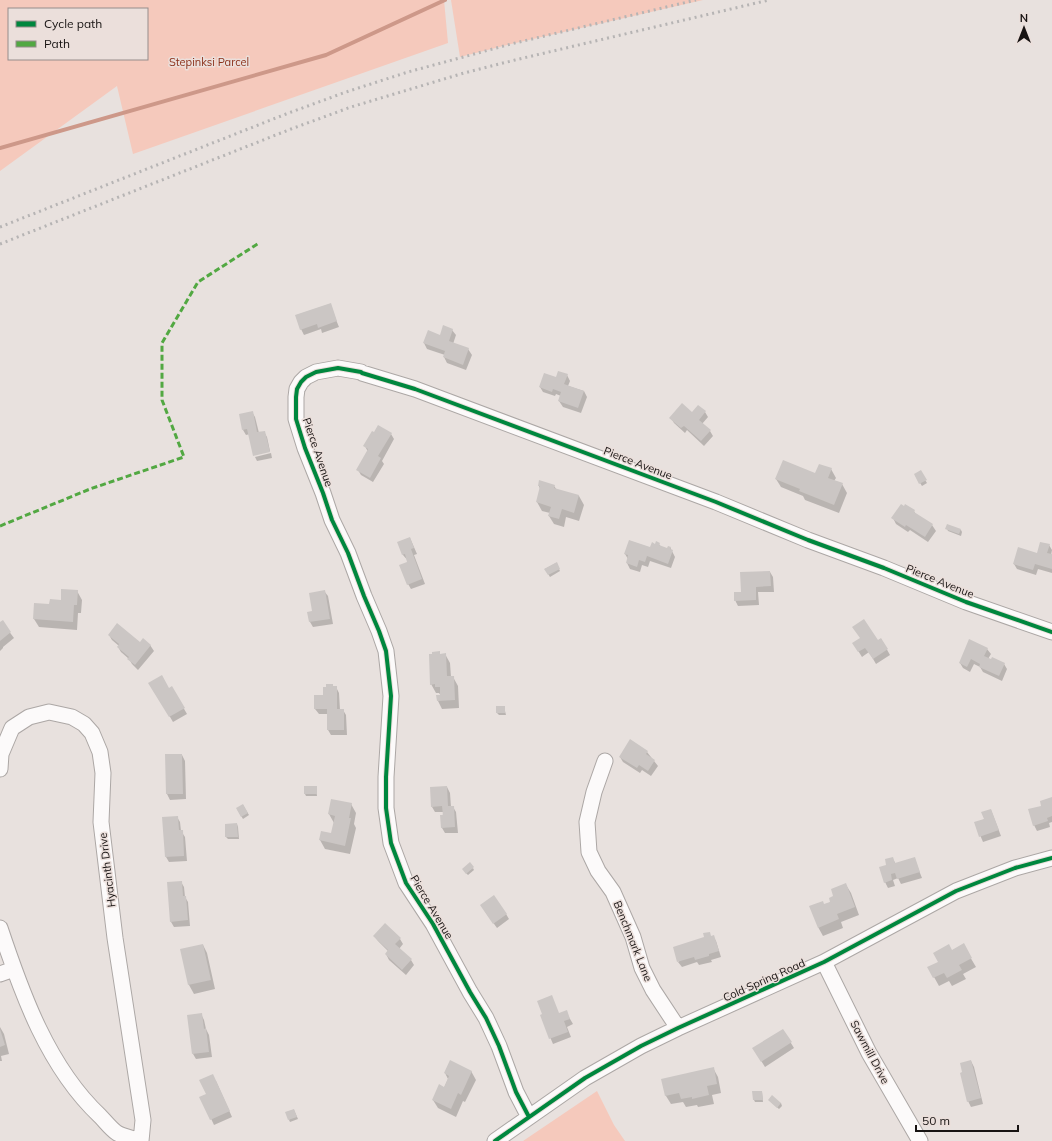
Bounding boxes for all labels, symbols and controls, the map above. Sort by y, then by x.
legend [8,8,148,60]
north arrow [1004,8,1044,48]
text: N [1020,11,1028,25]
text: Cycle path [44,16,102,31]
text: Path [44,36,70,51]
park label: Stepinksi Parcel [169,55,249,69]
street label: Pierce Avenue [300,416,336,488]
street label: Pierce Avenue [602,444,674,482]
street label: Pierce Avenue [904,561,976,601]
street label: Hyacinth Drive [95,832,119,908]
street label: Pierce Avenue [407,872,457,942]
street label: Benchmark Lane [610,899,656,983]
street label: Cold Spring Road [721,956,807,1004]
street label: Sawmill Drive [847,1018,893,1086]
scale bar [916,1107,1018,1133]
text: 50 m [922,1113,950,1128]

